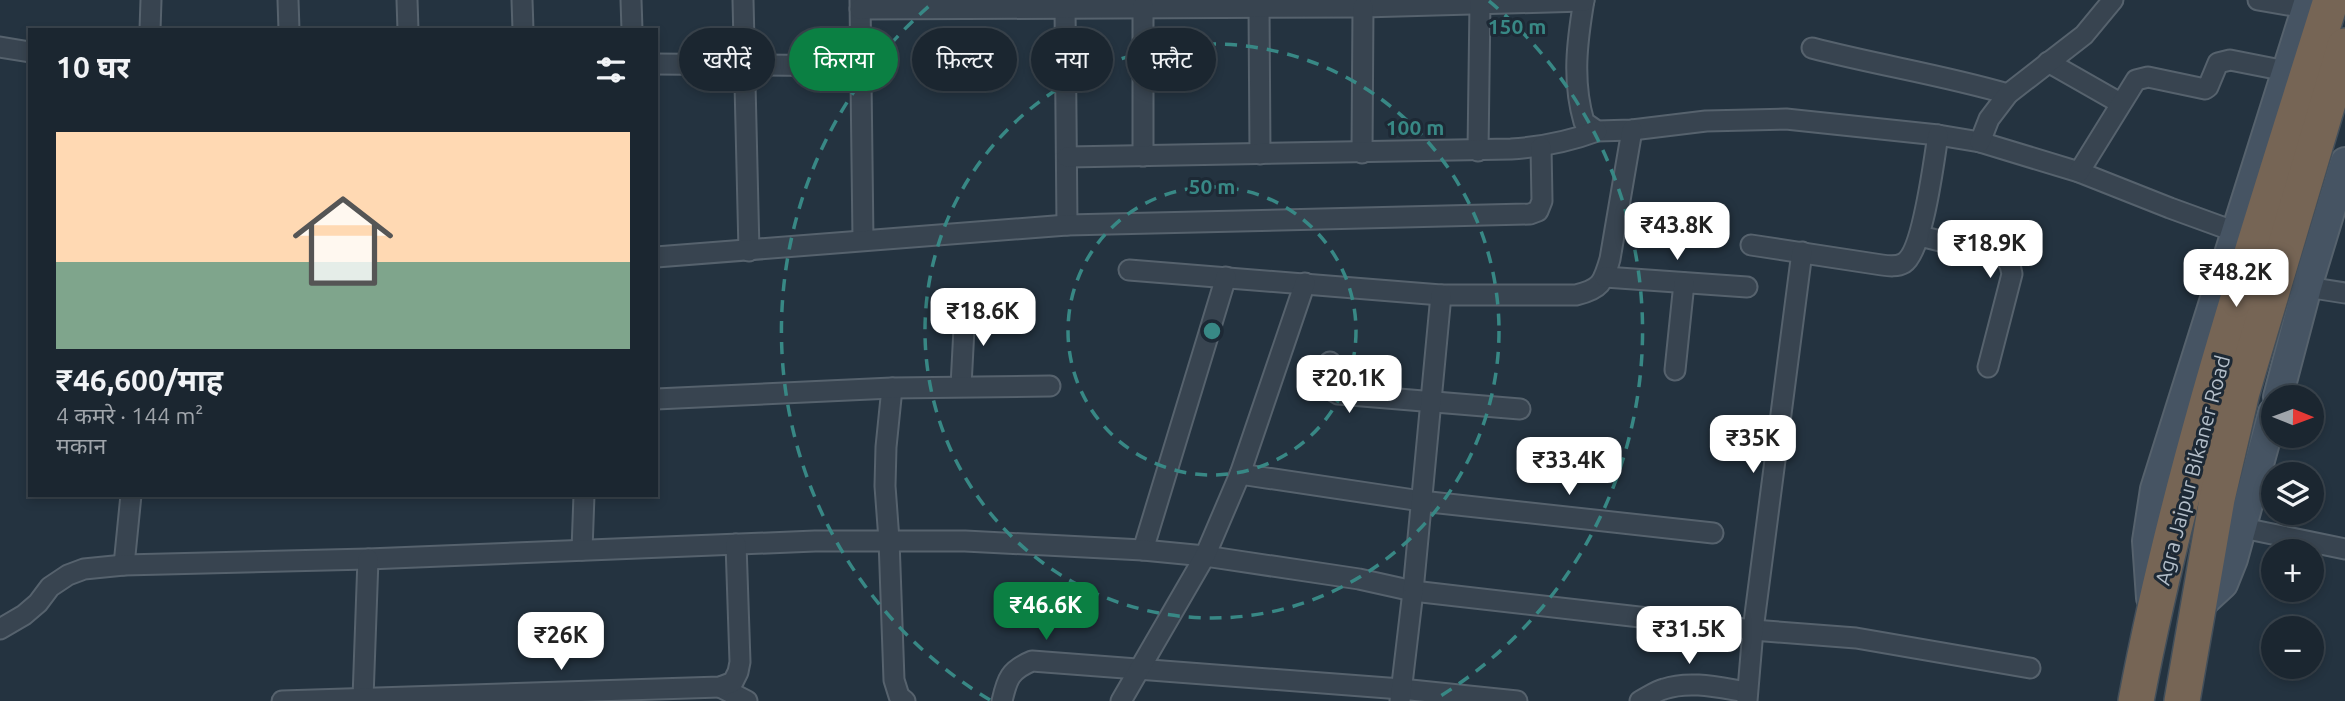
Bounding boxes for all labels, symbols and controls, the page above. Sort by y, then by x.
text: 150 m [1488,14,1546,38]
chip: खरीदें [679,28,775,91]
chip: किराया [789,28,898,91]
chip: फ़िल्टर [912,28,1017,91]
chip: नया [1031,28,1113,91]
chip: फ़्लैट [1127,28,1216,91]
text: 10 घर [56,50,130,84]
icon: filters [592,51,630,89]
text: 100 m [1386,115,1444,139]
text: 50 m [1189,174,1235,198]
icon: home [280,178,406,304]
pin: ₹43.8K [1620,202,1734,262]
text: ₹43.8K [1641,212,1713,237]
pin: ₹18.9K [1933,220,2047,280]
text: ₹18.9K [1954,230,2026,255]
pin: ₹48.2K [2179,250,2293,309]
text: ₹48.2K [2200,259,2272,284]
pin: ₹18.6K [926,288,1040,348]
text: ₹18.6K [947,298,1019,323]
centre of rings [1200,319,1224,343]
street label: Agra Jaipur Bikaner Road [2150,352,2234,588]
pin: ₹20.1K [1292,356,1406,415]
text: ₹46,600/माह [56,363,223,397]
text: ₹20.1K [1313,365,1385,390]
north arrow [2261,385,2324,448]
map controls [2261,385,2324,679]
text: 4 कमरे · 144 m² [56,403,204,428]
pin: ₹35K [1712,416,1794,475]
text: ₹35K [1726,425,1780,450]
text: मकान [56,433,106,458]
pin: ₹33.4K [1512,438,1626,497]
text: ₹33.4K [1533,447,1605,472]
button: layers [2261,462,2324,525]
button: + [2261,539,2324,602]
pin: ₹46.6K [989,582,1103,642]
text: ₹46.6K [1010,592,1082,617]
pin: ₹31.5K [1632,606,1746,666]
pin: ₹26K [520,612,602,672]
text: ₹31.5K [1653,616,1725,641]
button: − [2261,616,2324,679]
text: ₹26K [534,622,588,647]

